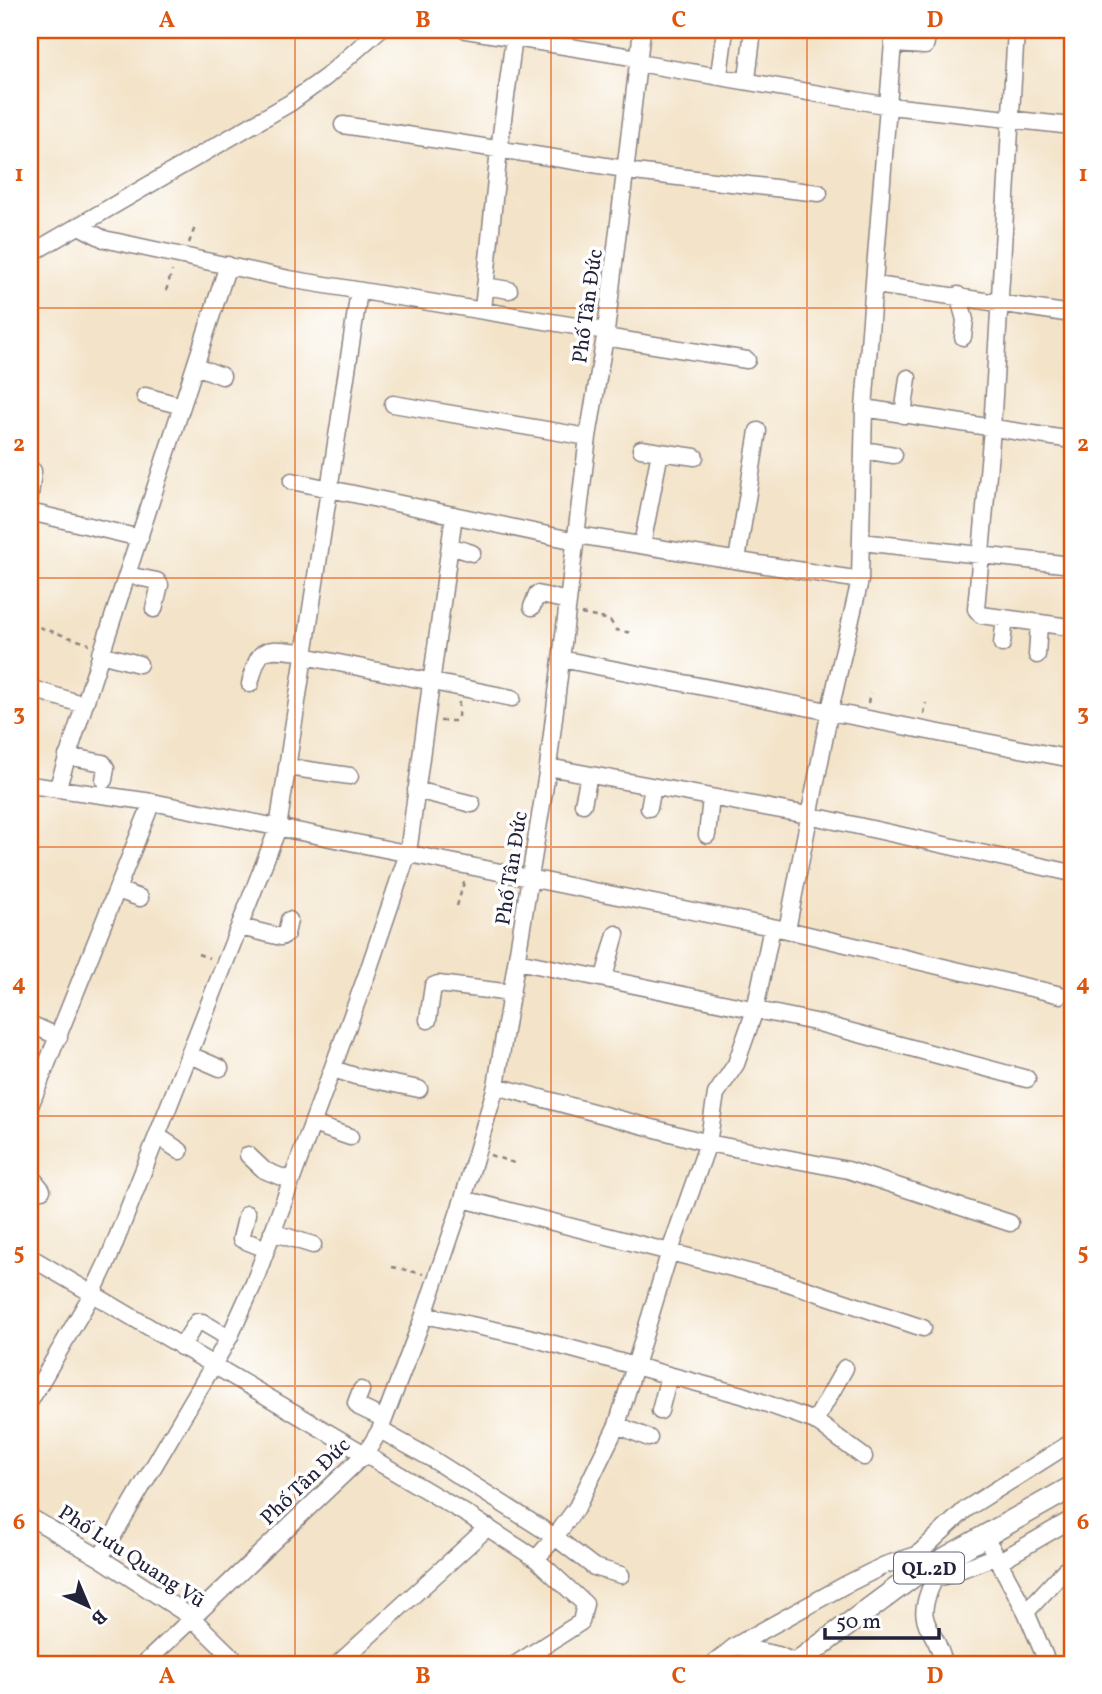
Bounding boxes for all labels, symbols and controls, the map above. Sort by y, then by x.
text: A [159,5,175,37]
text: B [415,5,431,37]
text: C [672,5,686,37]
text: D [927,5,944,37]
text: 1 [14,159,24,191]
text: 1 [1078,159,1088,191]
street label: Phố Tân Đức [566,247,611,365]
text: 2 [13,429,25,461]
text: 2 [1077,429,1089,461]
text: 3 [13,698,25,730]
text: 3 [1077,698,1089,730]
street label: Phố Tân Đức [489,809,536,927]
text: 4 [12,968,26,1000]
text: 4 [1076,968,1090,1000]
text: 5 [13,1237,25,1269]
text: 5 [1077,1237,1089,1269]
street label: Phố Tân Đức [255,1432,358,1533]
street label: Phố Lưu Quang Vũ [52,1499,210,1616]
text: 6 [13,1507,25,1539]
text: 6 [1077,1507,1089,1539]
road number: QL.2D [894,1552,964,1584]
north arrow [52,1572,122,1642]
scale bar [825,1596,939,1640]
text: B [85,1603,112,1631]
text: 50 m [836,1608,881,1637]
text: A [159,1661,175,1693]
text: B [415,1661,431,1693]
text: C [672,1661,686,1693]
text: D [927,1661,944,1693]

